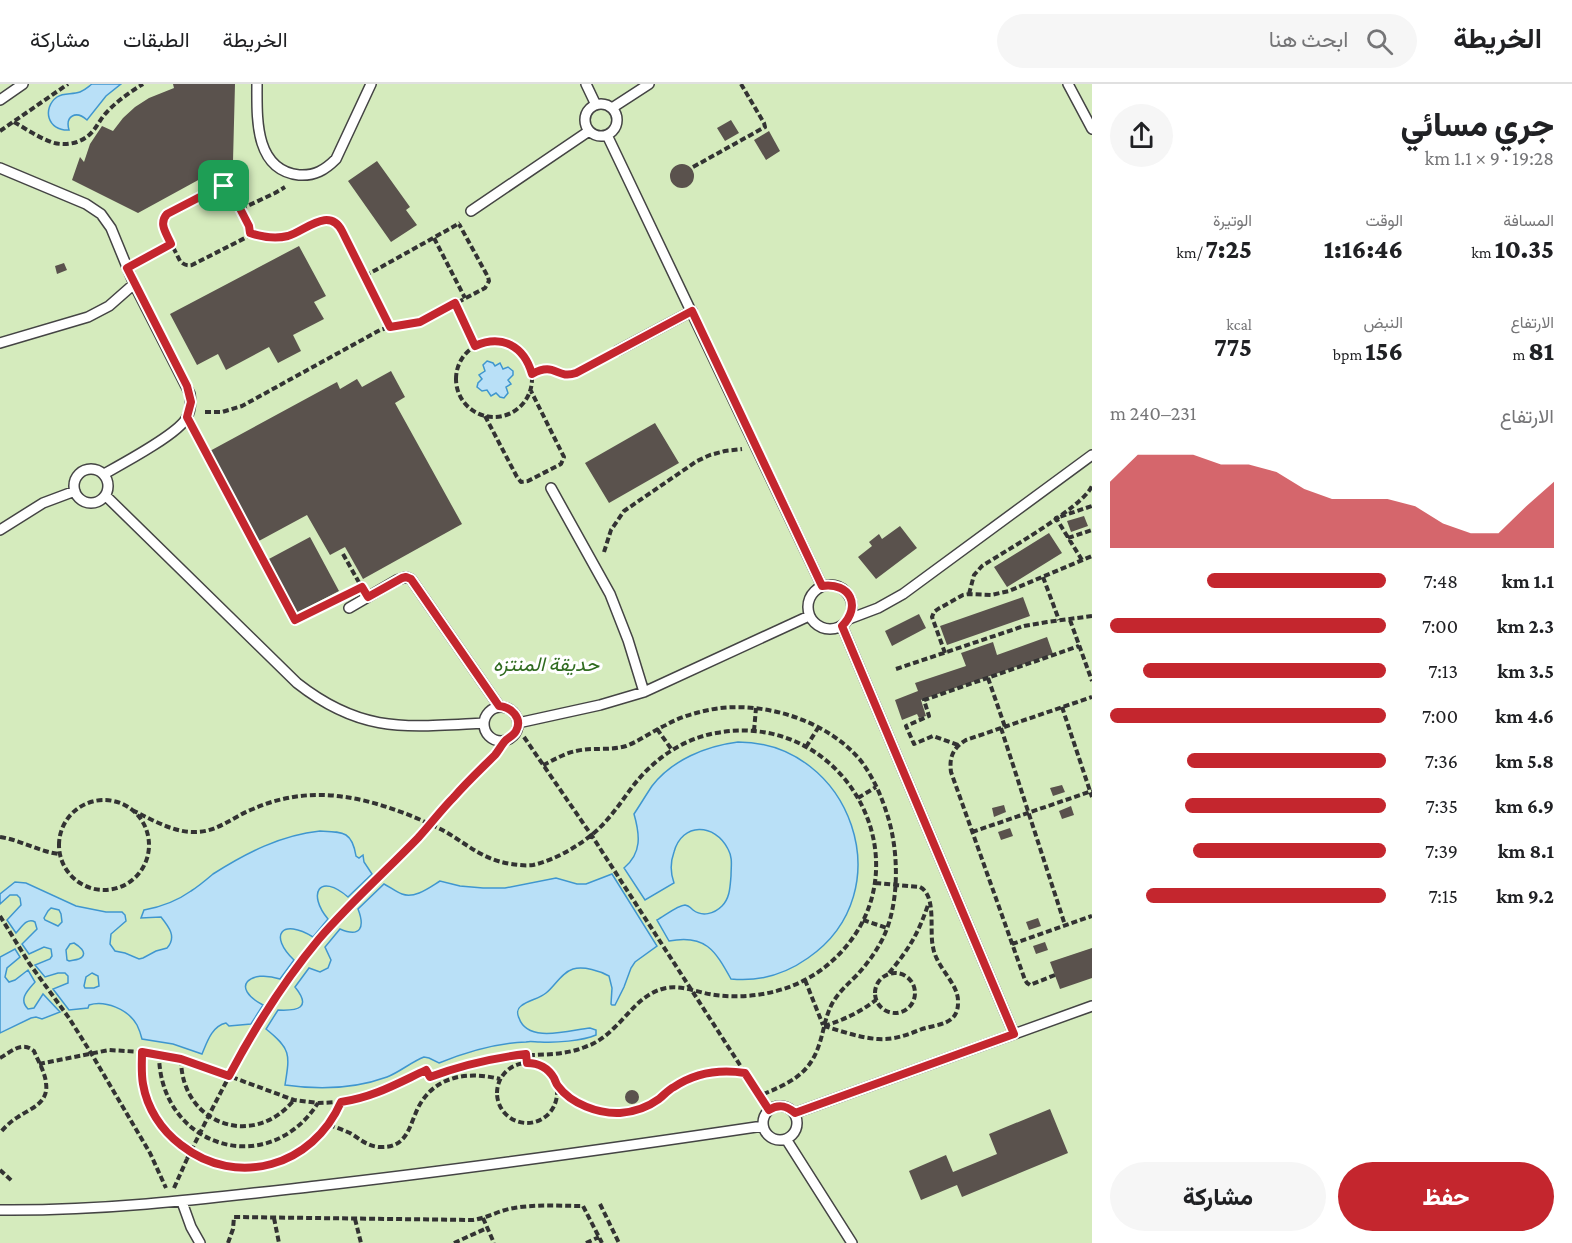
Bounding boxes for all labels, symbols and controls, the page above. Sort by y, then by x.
search box [997,14,1417,68]
text: الخريطة [1453,23,1542,54]
icon: search [1363,25,1396,58]
text: ابحث هنا [1269,27,1348,52]
text: مشاركة [30,28,90,52]
text: الطبقات [123,28,190,52]
text: الخريطة [223,28,288,52]
button: share [1110,104,1173,167]
text: جري مسائي [1401,106,1554,143]
text: 19:28 · 9 × 1.1 km [1425,147,1554,169]
pin [198,160,249,211]
icon: arrive [207,169,240,202]
text: الوتيرة [1213,212,1252,229]
text: الوقت [1365,212,1403,229]
text: المسافة [1503,212,1554,229]
text: 7:25 [1205,235,1252,264]
text: 1:16:46 [1324,235,1403,264]
text: 10.35 [1495,235,1554,264]
text: /km [1176,244,1205,261]
text: km [1471,244,1495,261]
text: النبض [1363,314,1403,331]
text: الارتفاع [1511,314,1554,331]
text: kcal [1226,316,1252,333]
text: 775 [1214,333,1252,362]
text: 156 [1365,337,1403,366]
text: 81 [1528,337,1554,366]
text: bpm [1333,346,1365,363]
text: m [1512,346,1528,363]
text: 231–240 m [1110,402,1196,424]
text: الارتفاع [1500,405,1554,427]
text: 7:48 [1424,570,1458,592]
text: 1.1 km [1502,570,1554,592]
text: 7:00 [1422,615,1458,637]
text: 2.3 km [1497,615,1554,637]
park label: حديقة المنتزه [493,653,600,677]
text: 7:13 [1428,660,1458,682]
text: 3.5 km [1497,660,1554,682]
text: 7:00 [1422,705,1458,727]
text: 4.6 km [1495,705,1554,727]
text: 7:36 [1425,750,1458,772]
text: 5.8 km [1495,750,1554,772]
text: 7:35 [1426,795,1458,817]
text: 6.9 km [1495,795,1554,817]
text: 7:39 [1425,840,1458,862]
text: 8.1 km [1498,840,1554,862]
text: 7:15 [1428,885,1458,907]
text: 9.2 km [1496,885,1554,907]
button: مشاركة [1110,1162,1326,1231]
button: حفظ [1338,1162,1554,1231]

